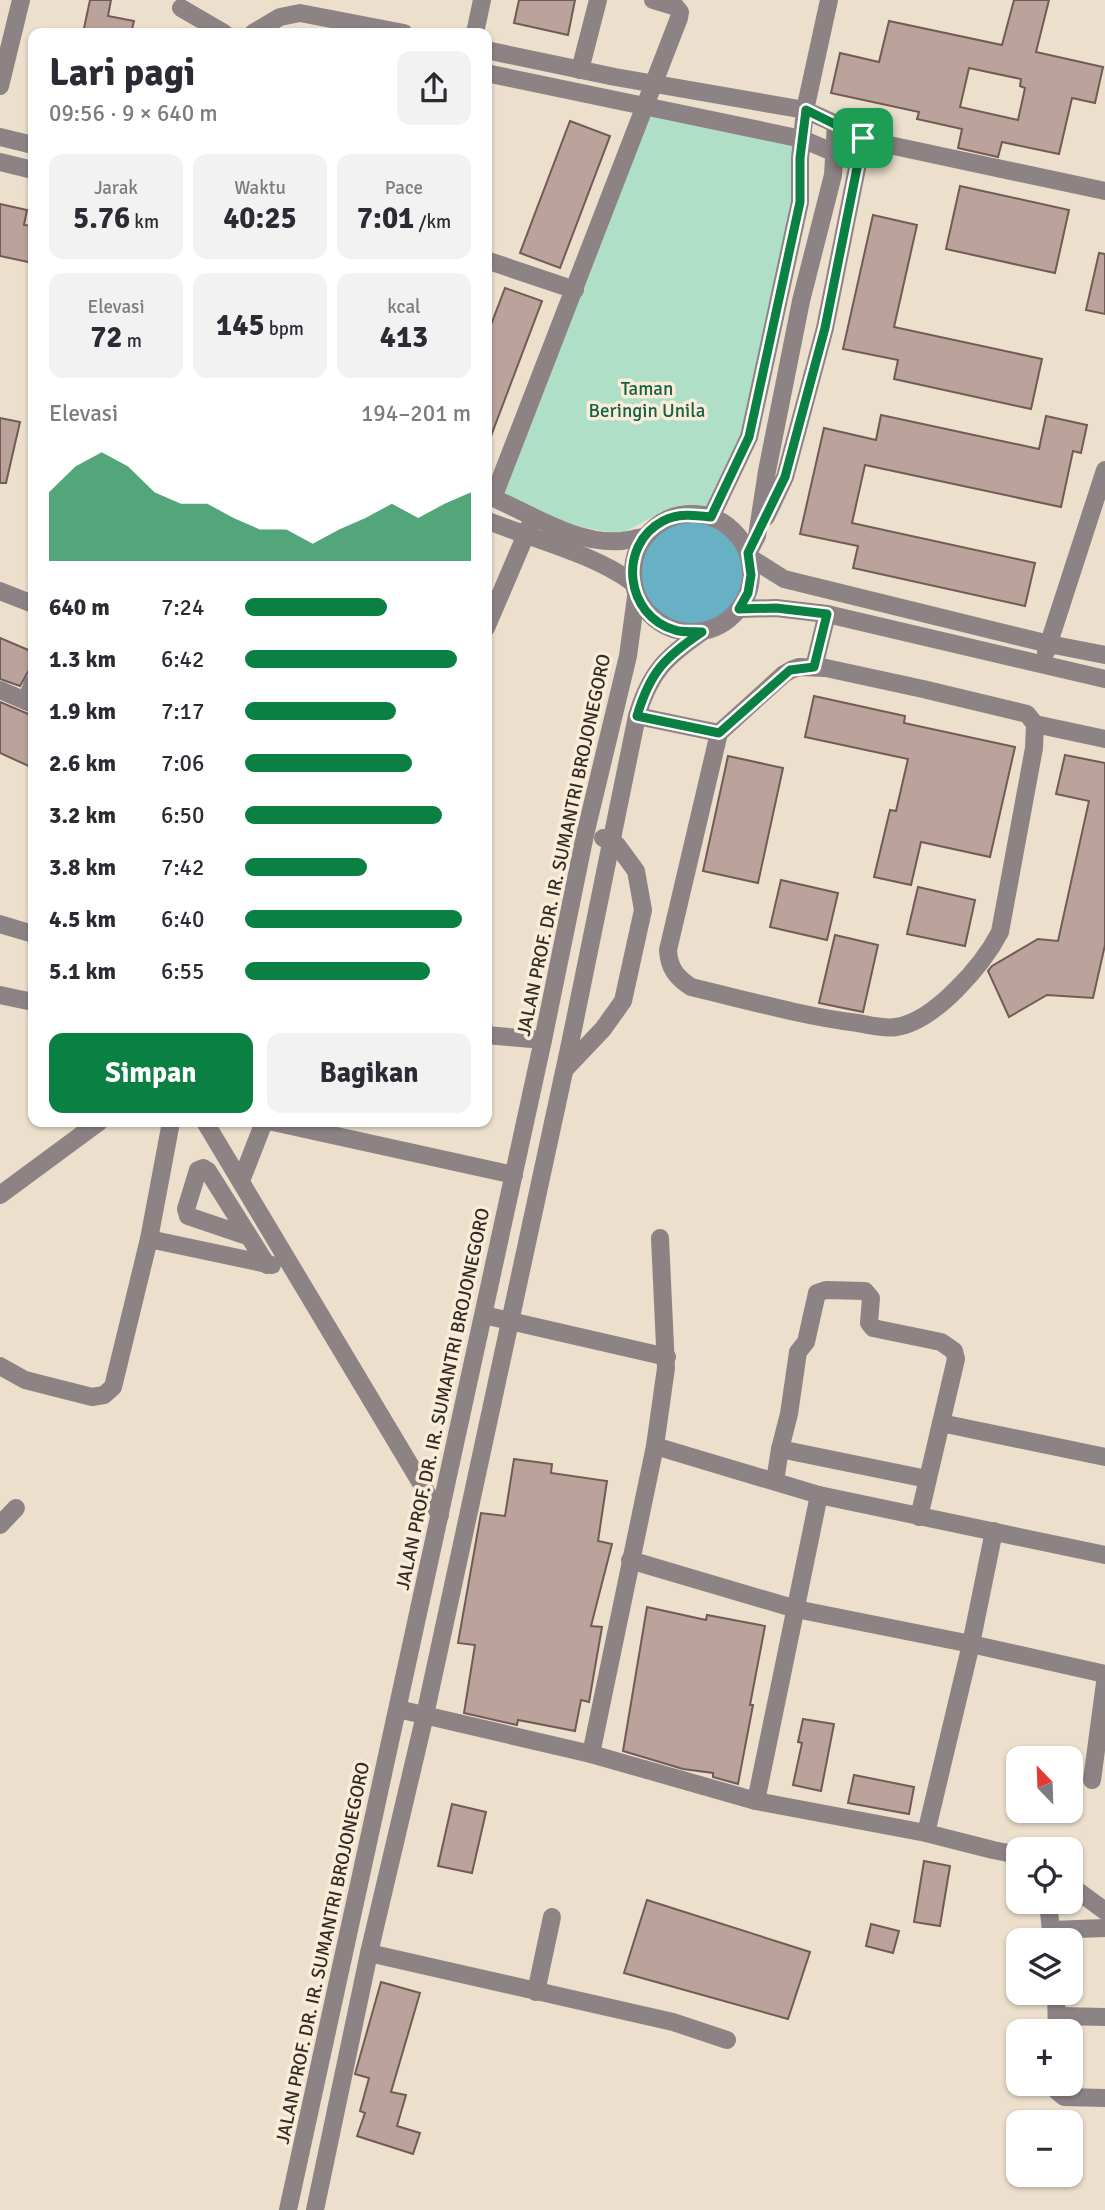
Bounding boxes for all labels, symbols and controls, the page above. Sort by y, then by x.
text: Lari pagi [49,49,195,96]
button: share [397,51,471,125]
text: 09:56 · 9 × 640 m [49,99,218,128]
pin [833,108,893,168]
icon: arrive [844,119,882,157]
text: Jarak [94,176,138,200]
text: Waktu [234,176,286,200]
text: Pace [385,176,423,200]
text: 5.76 [73,200,130,237]
text: 40:25 [223,200,297,237]
text: 7:01 [357,200,414,237]
text: km [130,210,159,234]
text: /km [414,210,451,234]
text: Elevasi [87,295,145,319]
text: kcal [387,295,421,319]
text: 145 [216,307,265,344]
text: bpm [265,317,304,341]
text: 72 [90,319,123,356]
text: 413 [380,319,428,356]
text: m [123,329,142,353]
park label: Taman Beringin Unila [589,377,705,423]
text: Elevasi [49,399,118,428]
text: 194–201 m [361,399,471,428]
text: 640 m [49,593,110,622]
text: 7:24 [161,593,204,622]
text: 1.3 km [49,645,116,674]
text: 6:42 [161,645,204,674]
street label: JALAN PROF. DR. IR. SUMANTRI BROJONEGORO [512,652,616,1038]
text: 1.9 km [49,697,116,726]
text: 7:17 [161,697,204,726]
text: 2.6 km [49,749,116,778]
text: 7:06 [161,749,204,778]
text: 3.2 km [49,801,116,830]
text: 6:50 [161,801,204,830]
text: 3.8 km [49,853,116,882]
text: 7:42 [161,853,204,882]
text: 4.5 km [49,905,116,934]
text: 6:40 [161,905,204,934]
text: 5.1 km [49,957,116,986]
text: 6:55 [161,957,204,986]
button: Simpan [49,1033,253,1113]
button: Bagikan [267,1033,471,1113]
street label: JALAN PROF. DR. IR. SUMANTRI BROJONEGORO [391,1206,495,1592]
north arrow [1006,1746,1083,1824]
map controls [1006,1746,1083,2187]
street label: JALAN PROF. DR. IR. SUMANTRI BROJONEGORO [271,1760,375,2146]
button: locate [1006,1837,1083,1914]
button: layers [1006,1928,1083,2005]
button: + [1006,2019,1083,2096]
button: − [1006,2110,1083,2187]

